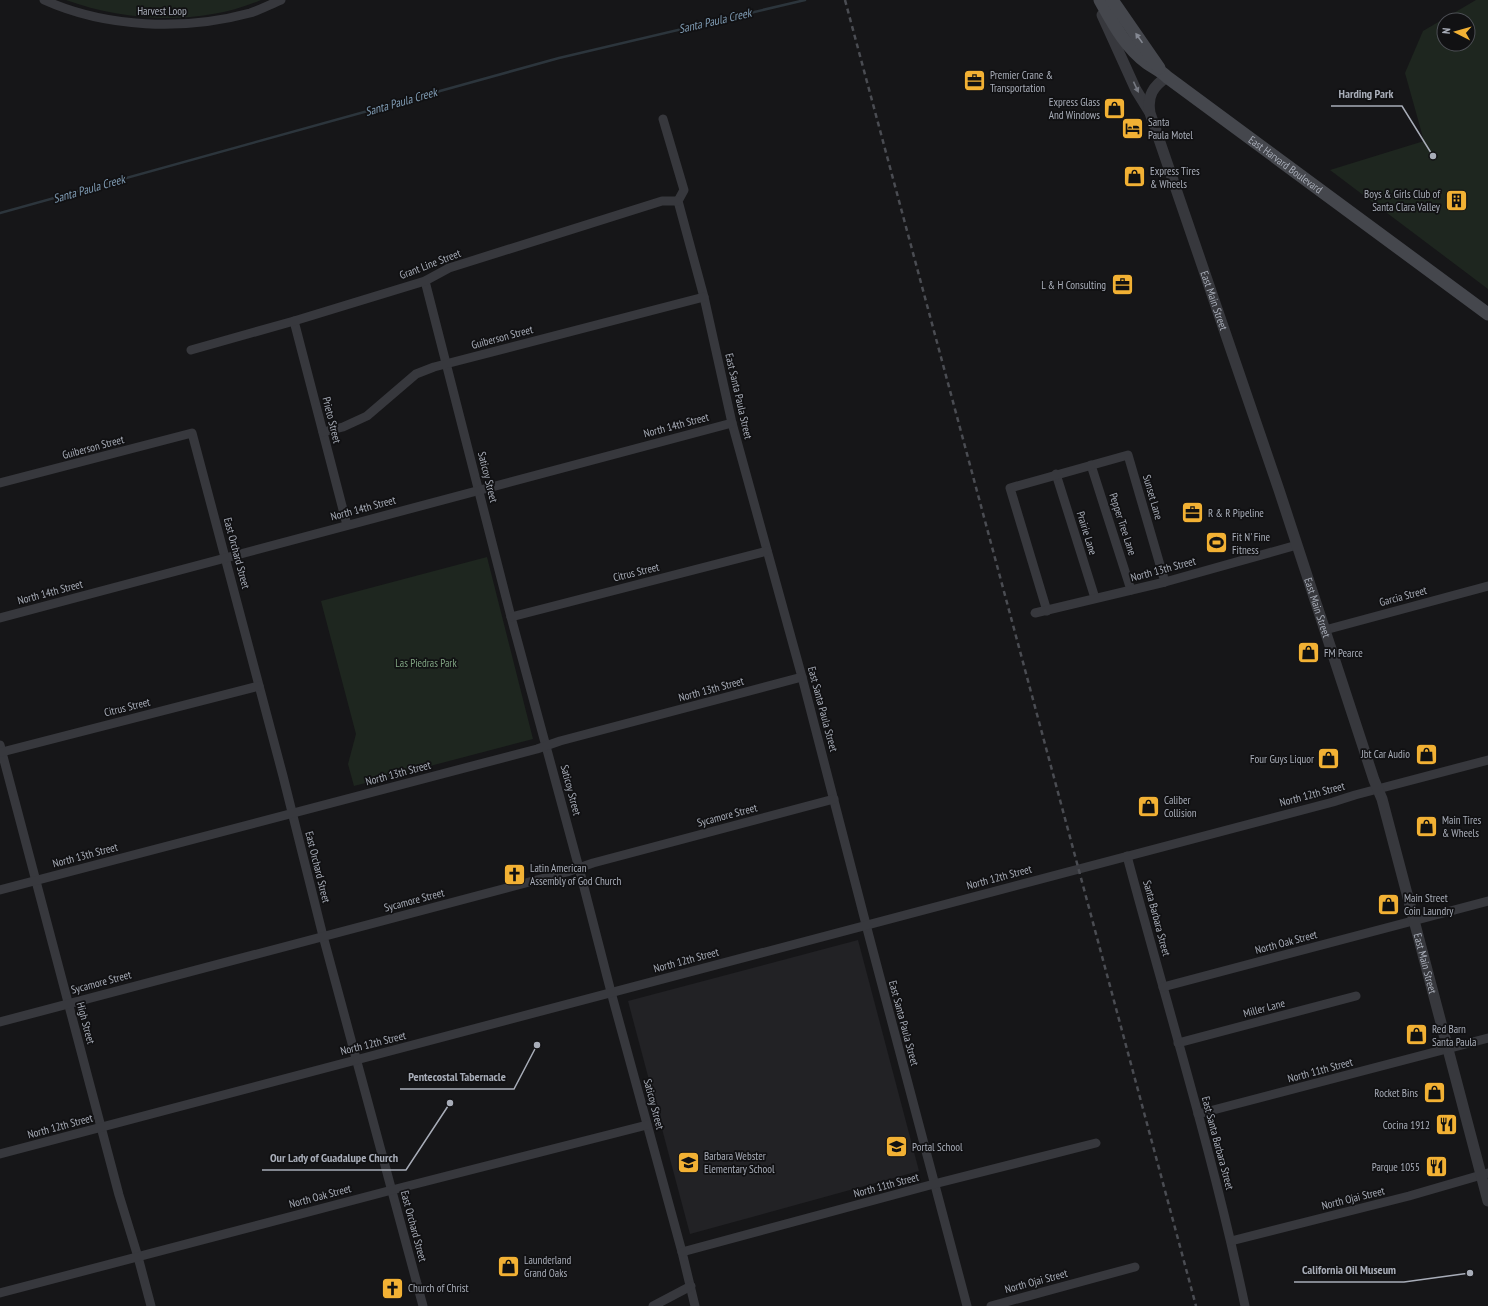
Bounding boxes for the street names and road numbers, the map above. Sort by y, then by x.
street label: Harvest Loop [137,4,187,18]
street label: East Harvard Boulevard [1246,133,1325,197]
street label: Grant Line Street [397,246,463,282]
street label: East Main Street [1197,269,1231,332]
street label: Guiberson Street [470,322,534,352]
street label: East Santa Paula Street [722,352,756,440]
street label: Prieto Street [319,395,345,445]
street label: North 14th Street [642,410,710,440]
street label: Guiberson Street [61,432,125,462]
street label: Saticoy Street [475,450,501,504]
street label: Sunset Lane [1140,473,1166,522]
street label: Pepper Tree Lane [1106,491,1140,557]
street label: North 14th Street [329,493,397,523]
street label: Prairie Lane [1074,509,1100,557]
street label: East Orchard Street [221,516,253,590]
street label: North 13th Street [1129,554,1197,584]
street label: Citrus Street [611,560,661,584]
street label: East Main Street [1301,576,1334,639]
street label: North 14th Street [16,577,84,607]
street label: Garcia Street [1378,583,1428,609]
street label: East Santa Paula Street [805,665,841,753]
street label: North 13th Street [677,674,745,704]
street label: Citrus Street [102,695,152,719]
street label: North 13th Street [364,758,432,788]
street label: Saticoy Street [558,763,584,817]
street label: North 12th Street [1278,779,1346,809]
street label: Sycamore Street [695,800,759,830]
street label: East Orchard Street [302,830,334,904]
street label: North 13th Street [51,840,119,870]
street label: North 12th Street [965,862,1033,892]
street label: Santa Barbara Street [1140,879,1174,957]
street label: Sycamore Street [382,885,446,915]
street label: North Oak Street [1253,927,1319,957]
street label: East Main Street [1411,932,1440,995]
street label: North 12th Street [652,945,720,975]
street label: Sycamore Street [69,967,133,997]
street label: East Santa Paula Street [886,979,922,1067]
street label: Miller Lane [1242,996,1287,1020]
street label: High Street [74,1000,98,1046]
street label: North 12th Street [339,1028,407,1058]
street label: North 11th Street [1286,1055,1354,1085]
street label: Saticoy Street [641,1077,667,1131]
street label: East Santa Barbara Street [1199,1095,1237,1191]
street label: North 12th Street [26,1111,94,1141]
street label: North 11th Street [852,1170,920,1200]
street label: North Oak Street [287,1181,353,1211]
street label: North Ojai Street [1320,1183,1386,1213]
street label: East Orchard Street [398,1189,430,1263]
street label: North Ojai Street [1003,1266,1069,1296]

